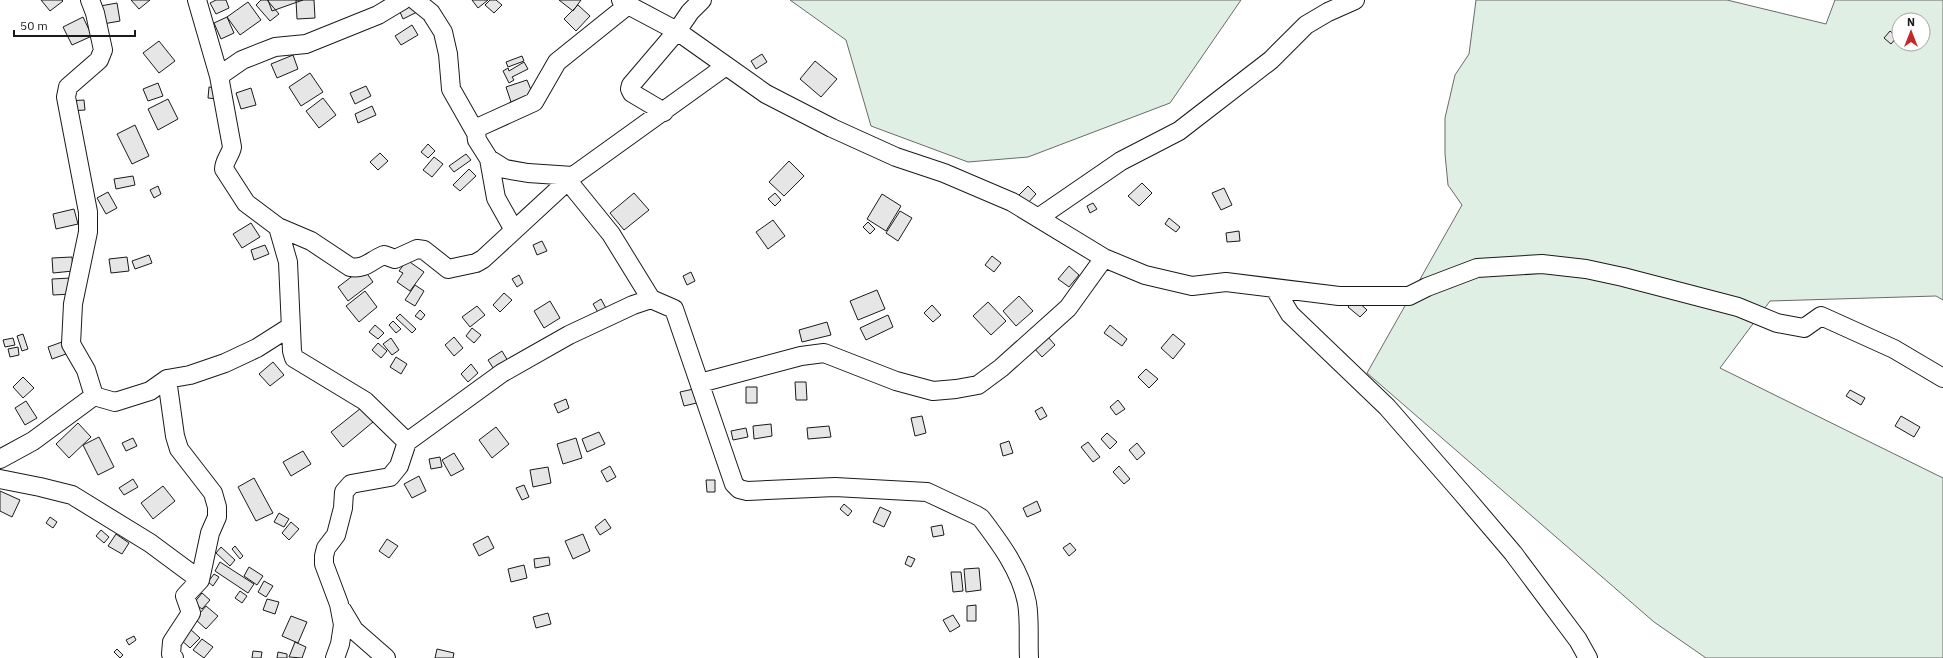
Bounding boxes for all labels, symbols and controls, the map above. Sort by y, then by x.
scale bar [14,12,135,38]
north arrow [1891,12,1931,52]
text: N [1907,15,1915,29]
text: 50 m [20,18,48,33]

